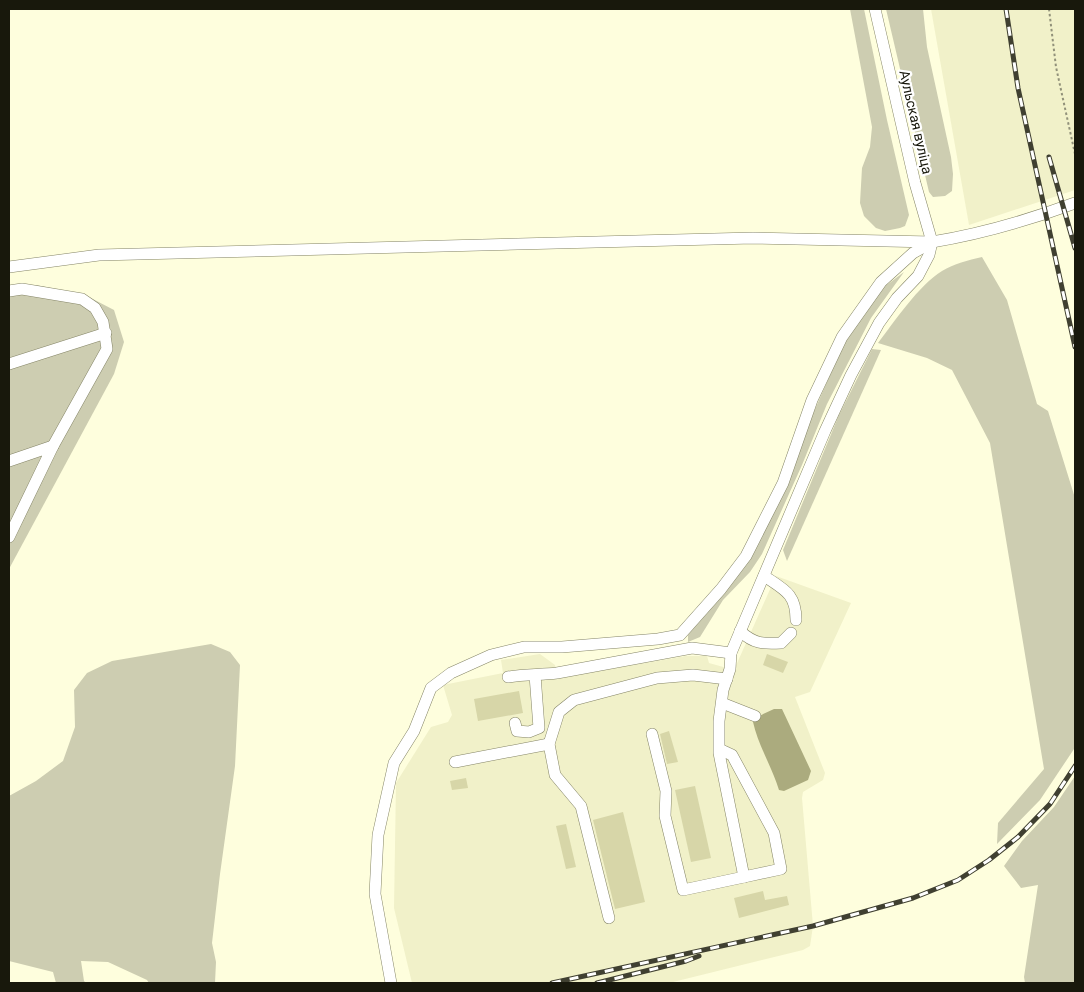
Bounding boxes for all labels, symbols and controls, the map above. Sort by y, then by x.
street label: Аульская вуліца [896,68,936,176]

